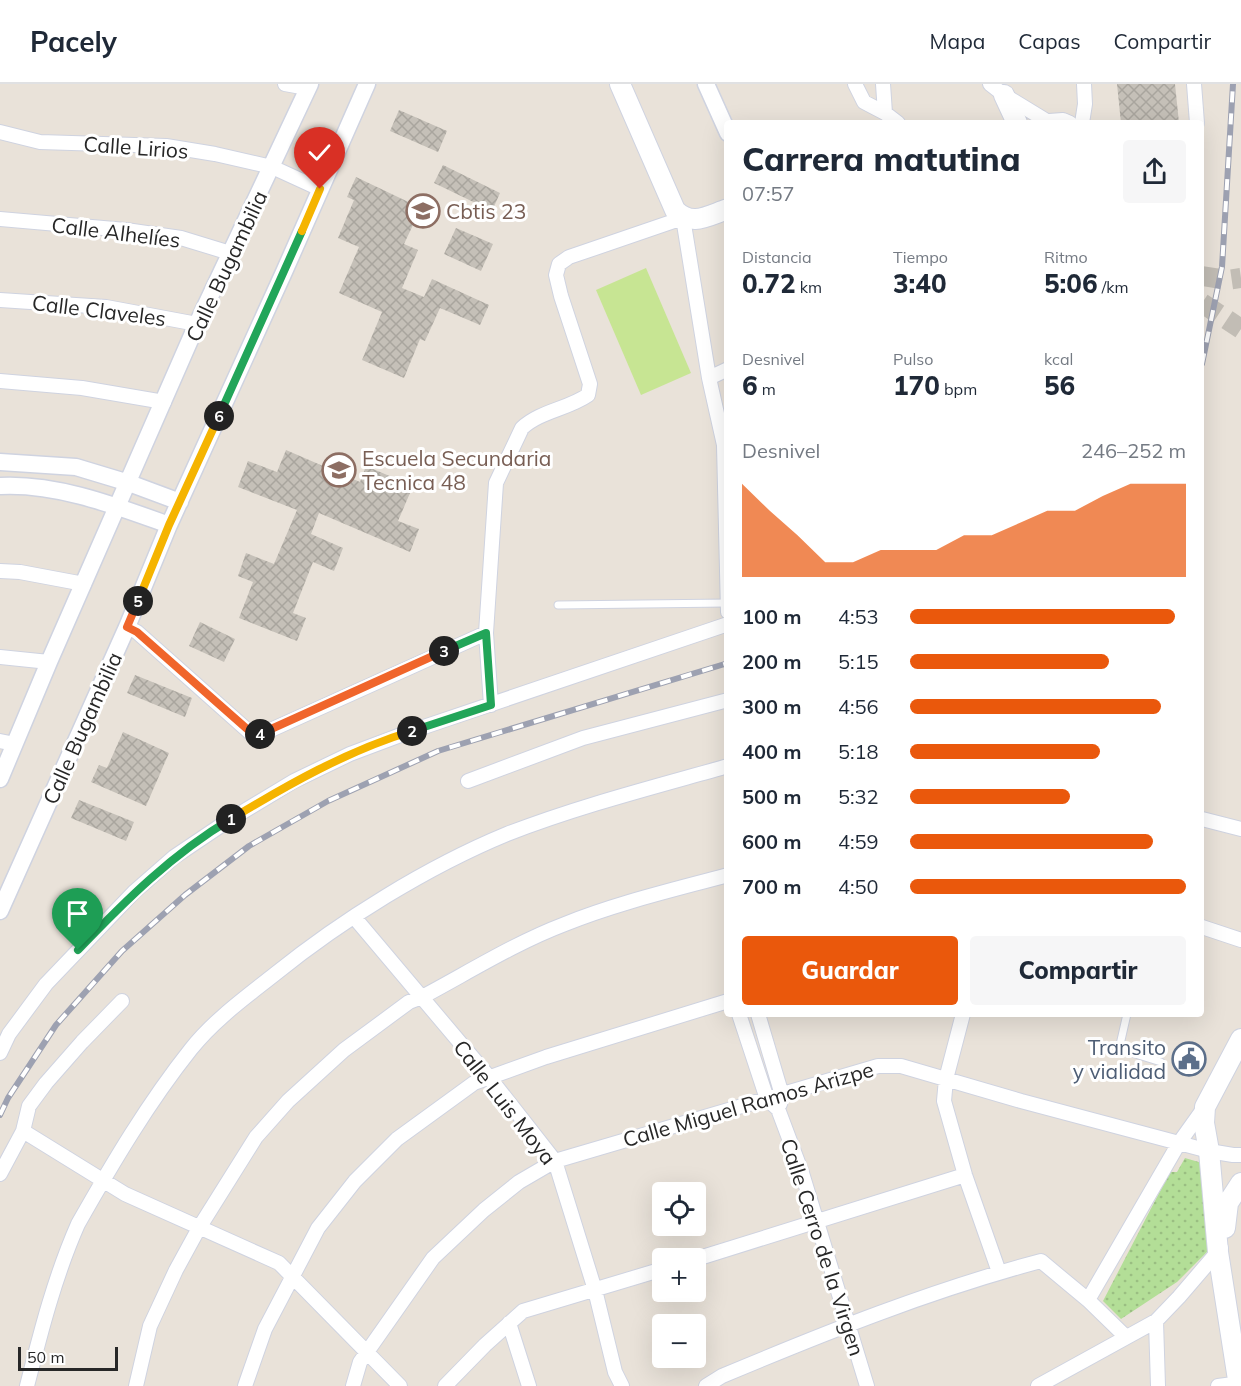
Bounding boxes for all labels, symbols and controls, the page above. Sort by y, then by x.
text: Pacely [30,24,117,59]
text: Mapa [930,28,985,54]
text: Capas [1018,28,1081,54]
text: Compartir [1114,28,1211,54]
pin [294,127,345,189]
street label: Calle Lirios [83,130,189,164]
icon: check [303,136,336,169]
text: Carrera matutina [742,138,1021,179]
button: share [1123,140,1186,203]
text: 07:57 [742,181,795,206]
street label: Calle Bugambilia [180,186,272,346]
school or university icon: Cbtis 23 [405,193,441,229]
place label: Cbtis 23 [446,198,526,224]
street label: Calle Alhelíes [50,211,182,253]
text: Distancia [742,247,812,267]
text: Tiempo [893,247,948,267]
text: Ritmo [1044,247,1088,267]
text: 0.72 [742,267,796,300]
text: 3:40 [893,267,947,300]
text: 5:06 [1044,267,1098,300]
text: km [796,277,822,297]
text: /km [1098,277,1129,297]
street label: Calle Claveles [31,289,167,331]
text: Desnivel [742,349,805,369]
text: Pulso [893,349,933,369]
text: kcal [1044,349,1073,369]
text: 6 [742,369,758,402]
text: 170 [893,369,940,402]
text: 56 [1044,369,1075,402]
text: m [758,379,776,399]
text: bpm [940,379,977,399]
pin: 6 [204,401,234,431]
text: 6 [214,406,224,426]
text: Desnivel [742,438,820,463]
text: 246–252 m [1081,438,1186,463]
place label: Escuela Secundaria Tecnica 48 [362,445,551,495]
school or university icon: Escuela Secundaria Tecnica 48 [321,452,357,488]
pin: 5 [123,586,153,616]
text: 5 [133,591,143,611]
text: 100 m [742,604,801,629]
text: 4:53 [838,604,879,629]
pin: 3 [429,636,459,666]
text: 3 [439,641,449,661]
street label: Calle Bugambilia [37,648,127,808]
text: 200 m [742,649,801,674]
text: 5:15 [838,649,879,674]
text: 300 m [742,694,801,719]
text: 4:56 [838,694,879,719]
pin: 2 [397,716,427,746]
pin: 4 [245,719,275,749]
text: 2 [407,721,417,741]
text: 4 [255,724,265,744]
text: 400 m [742,739,801,764]
text: 5:18 [838,739,879,764]
text: 500 m [742,784,801,809]
text: 5:32 [838,784,879,809]
pin: 1 [216,804,246,834]
text: 1 [226,809,236,829]
text: 600 m [742,829,801,854]
text: 4:59 [838,829,879,854]
text: 700 m [742,874,801,899]
text: 4:50 [838,874,879,899]
pin [52,888,103,950]
icon: arrive [61,897,94,930]
button: Guardar [742,936,958,1005]
button: Compartir [970,936,1186,1005]
street label: Calle Luis Moya [448,1034,562,1170]
place label: Transito y vialidad [1073,1034,1166,1084]
public building icon: Transito y vialidad [1171,1041,1207,1077]
street label: Calle Miguel Ramos Arizpe [620,1056,876,1152]
street label: Calle Cerro de la Virgen [776,1135,870,1359]
map controls [652,1182,706,1368]
button: locate [652,1182,706,1236]
button: + [652,1248,706,1302]
button: − [652,1314,706,1368]
scale bar [18,1344,118,1372]
text: 50 m [27,1347,64,1367]

